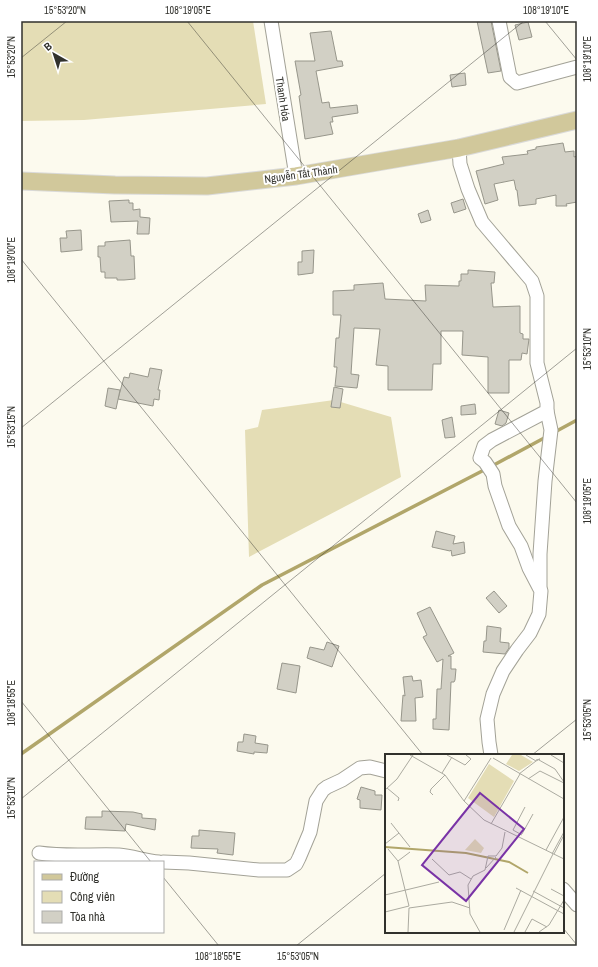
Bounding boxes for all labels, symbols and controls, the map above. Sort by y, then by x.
text: 15°53'20"N [44,4,86,17]
text: 108°19'05"E [165,4,211,17]
text: 108°19'10"E [523,4,569,17]
north arrow [34,34,74,74]
text: 15°53'20"N [5,36,18,78]
text: 108°19'10"E [581,36,594,82]
text: B [41,38,55,54]
street label: Thanh Hóa [273,76,293,122]
street label: Nguyễn Tất Thành [264,162,338,186]
text: 108°19'00"E [5,237,18,283]
text: 15°53'10"N [581,328,594,370]
text: 15°53'15"N [5,406,18,448]
text: 108°19'05"E [581,478,594,524]
text: 108°18'55"E [5,680,18,726]
text: 15°53'05"N [581,699,594,741]
inset map [385,754,564,933]
text: 15°53'10"N [5,777,18,819]
legend [34,861,164,933]
text: Đường [70,869,100,885]
text: Công viên [70,889,115,905]
text: Tòa nhà [70,909,106,925]
text: 108°18'55"E [195,950,241,963]
text: 15°53'05"N [277,950,319,963]

